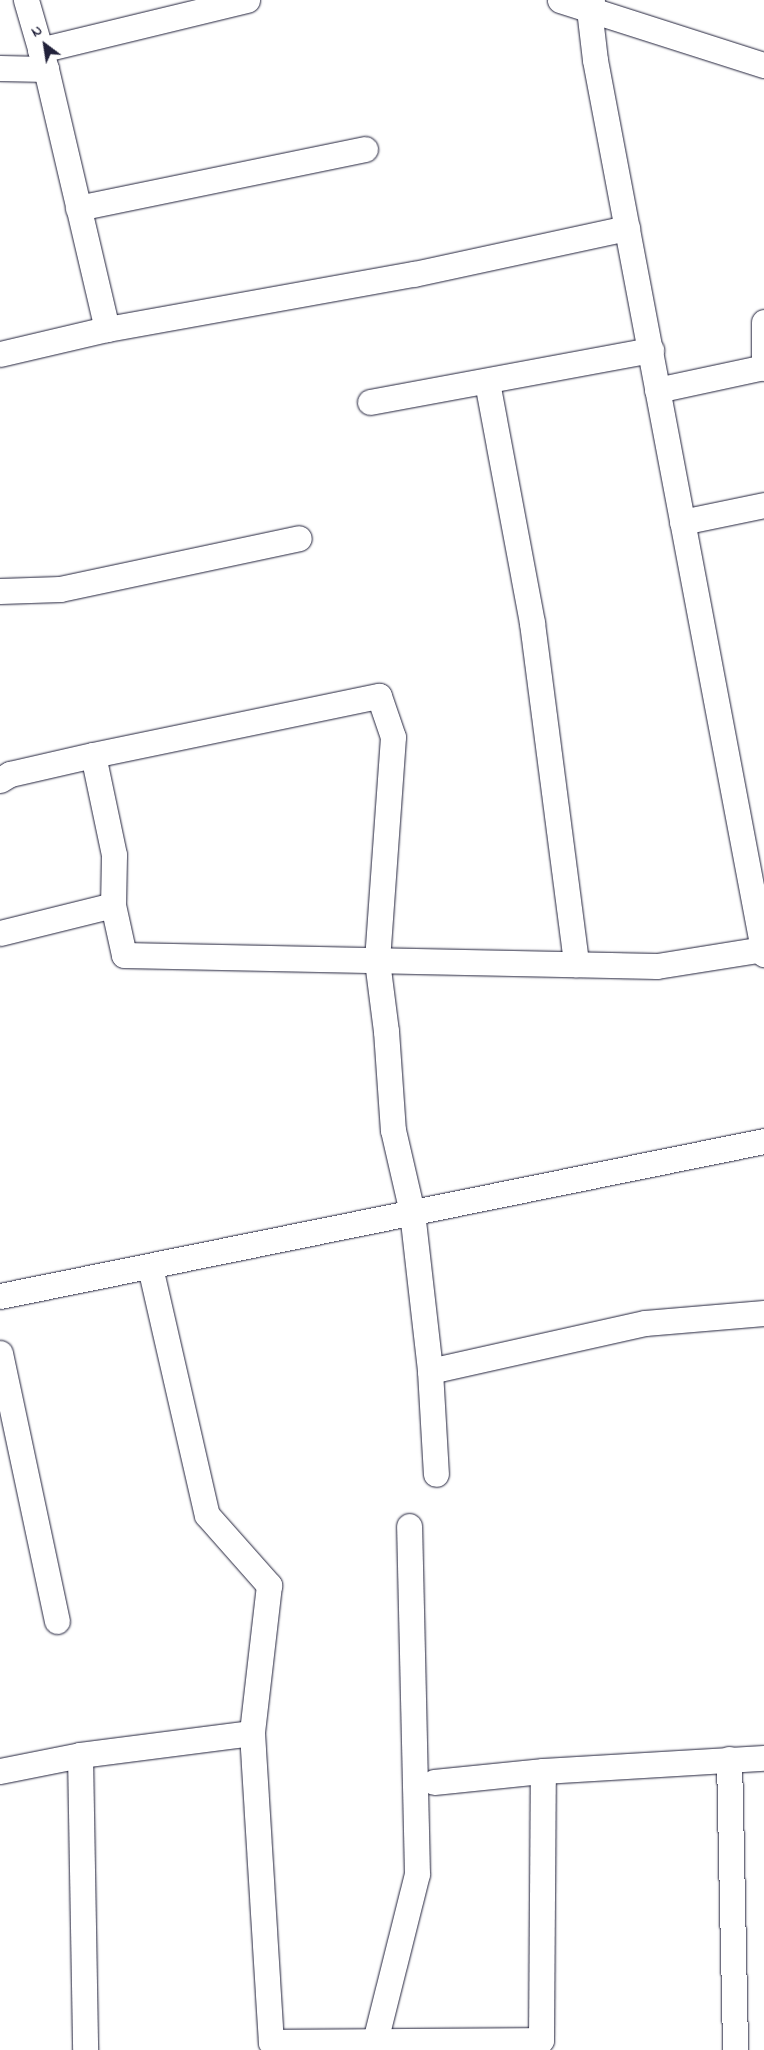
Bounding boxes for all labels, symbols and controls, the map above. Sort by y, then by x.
north arrow [20,20,70,70]
text: N [28,20,46,43]

